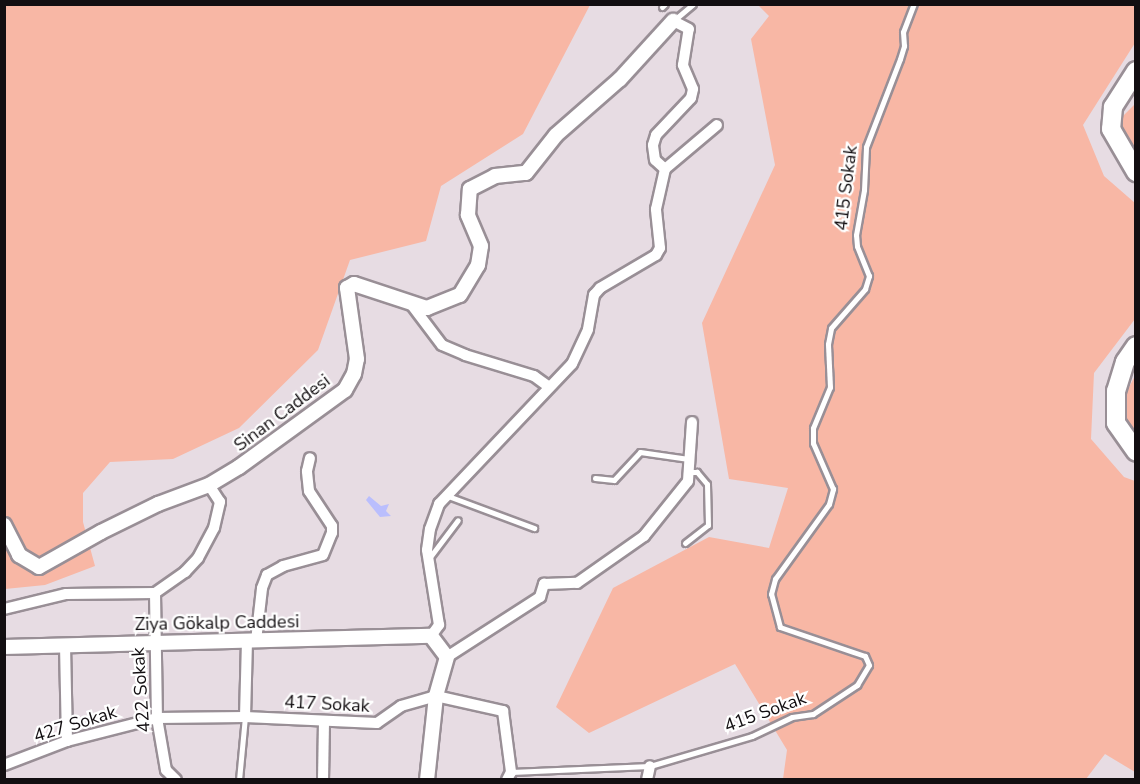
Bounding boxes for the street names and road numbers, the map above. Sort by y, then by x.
street label: 415 Sokak [830,144,862,232]
street label: Sinan Caddesi [230,370,334,456]
street label: Ziya Gökalp Caddesi [134,611,300,635]
street label: 422 Sokak [127,647,155,733]
street label: 415 Sokak [721,687,809,737]
street label: 417 Sokak [284,691,370,717]
street label: 427 Sokak [31,701,119,747]

